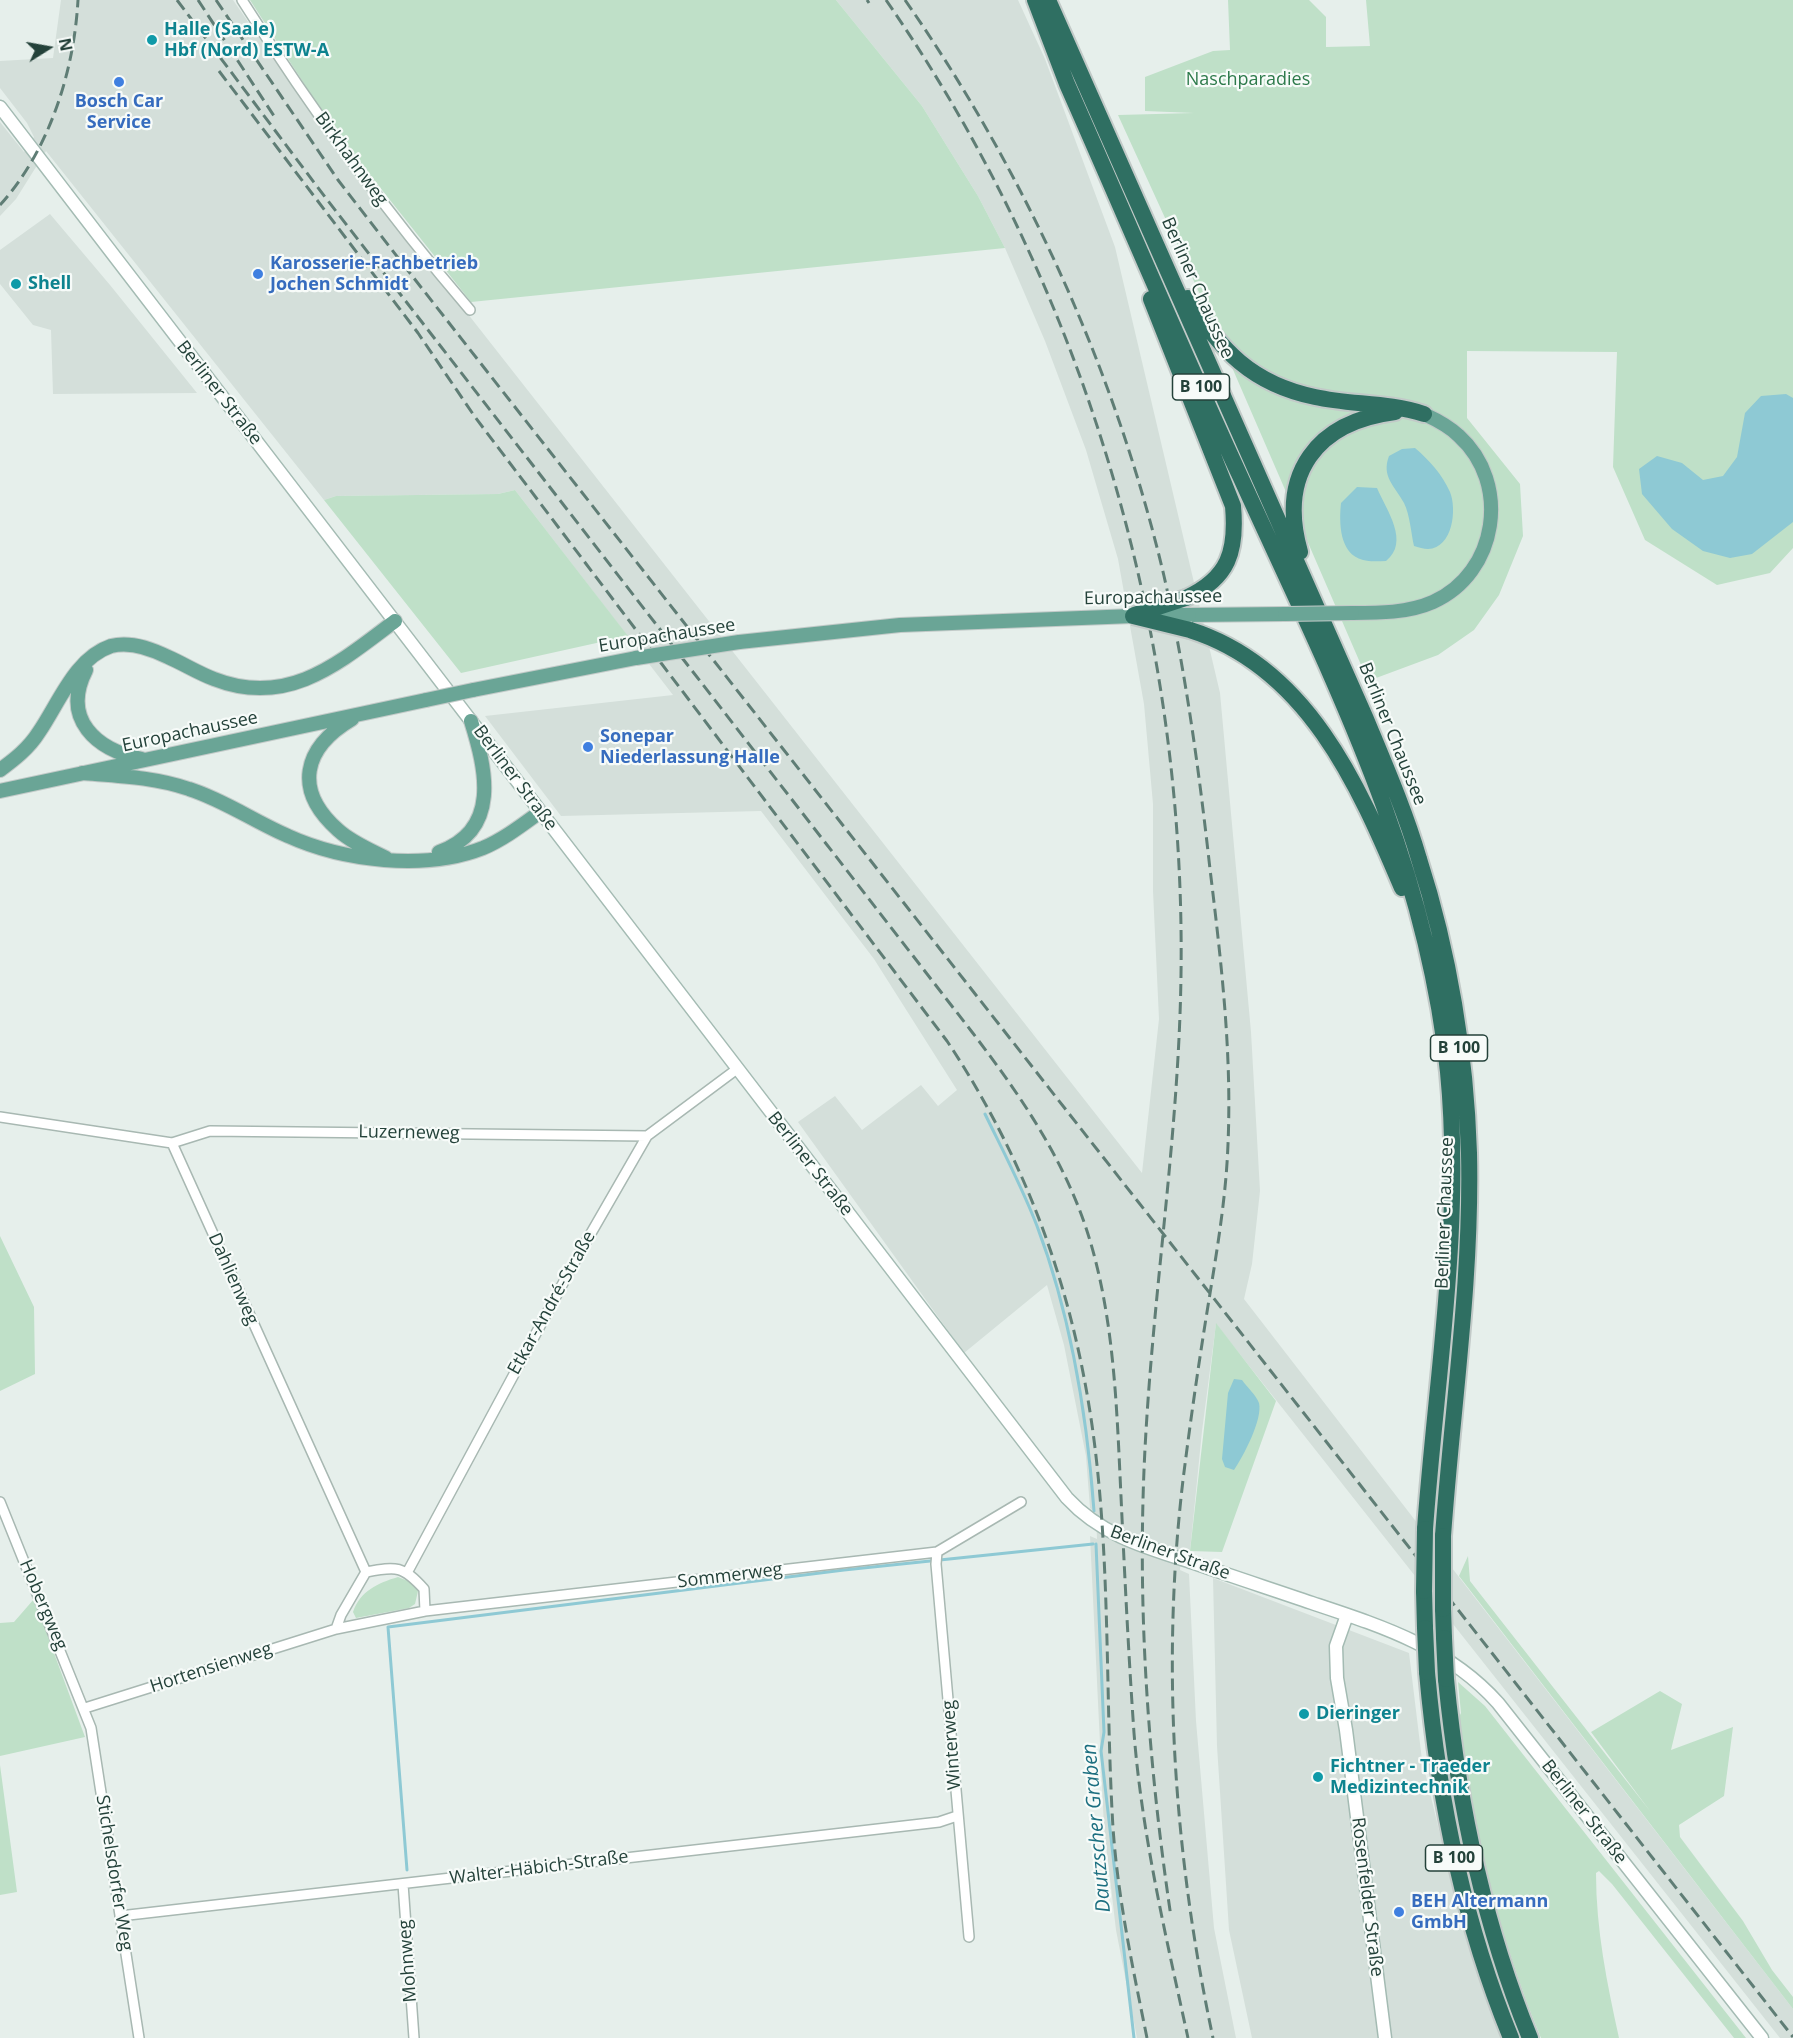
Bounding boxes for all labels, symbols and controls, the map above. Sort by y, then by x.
north arrow [18,18,78,78]
place label: Halle (Saale) Hbf (Nord) ESTW-A [164,19,329,62]
marker: Halle (Saale) Hbf (Nord) ESTW-A [145,33,159,47]
text: N [54,36,78,53]
park label: Naschparadies [1186,69,1310,91]
marker: Bosch Car Service [112,75,126,89]
place label: Bosch Car Service [75,91,163,134]
street label: Birkhahnweg [310,108,392,210]
street label: Berliner Chaussee [1156,214,1238,362]
place label: Karosserie-Fachbetrieb Jochen Schmidt [270,253,478,296]
marker: Karosserie-Fachbetrieb Jochen Schmidt [251,267,265,281]
place label: Shell [28,273,71,295]
marker: Shell [9,277,23,291]
street label: Berliner Straße [172,337,266,449]
road number: B 100 [1172,374,1230,400]
street label: Europachaussee [1084,586,1222,610]
street label: Europachaussee [597,615,737,657]
street label: Berliner Chaussee [1353,659,1431,809]
street label: Europachaussee [120,707,260,757]
street label: Berliner Straße [468,721,562,835]
place label: Sonepar Niederlassung Halle [600,726,780,768]
marker: Sonepar Niederlassung Halle [581,740,595,754]
road number: B 100 [1430,1035,1488,1061]
street label: Berliner Straße [763,1108,857,1220]
street label: Luzerneweg [358,1121,460,1145]
street label: Berliner Chaussee [1432,1137,1458,1289]
street label: Etkar-André-Straße [504,1228,600,1378]
street label: Dahlienweg [203,1230,263,1328]
street label: Berliner Straße [1107,1521,1233,1585]
street label: Hobergweg [14,1557,72,1653]
street label: Sommerweg [676,1559,784,1593]
street label: Hortensienweg [147,1638,275,1698]
street label: Winterweg [938,1699,966,1791]
place label: Dieringer [1316,1703,1400,1725]
marker: Dieringer [1297,1707,1311,1721]
water label: Dautzscher Graben [1078,1742,1116,1914]
place label: Fichtner - Traeder Medizintechnik [1330,1756,1490,1798]
street label: Berliner Straße [1537,1756,1631,1868]
marker: Fichtner - Traeder Medizintechnik [1311,1770,1325,1784]
street label: Stichelsdorfer Weg [91,1793,137,1953]
street label: Rosenfelder Straße [1347,1816,1387,1978]
road number: B 100 [1426,1845,1482,1871]
street label: Walter-Häbich-Straße [448,1846,630,1890]
place label: BEH Altermann GmbH [1411,1891,1548,1934]
marker: BEH Altermann GmbH [1392,1905,1406,1919]
street label: Mohnweg [394,1919,422,2003]

